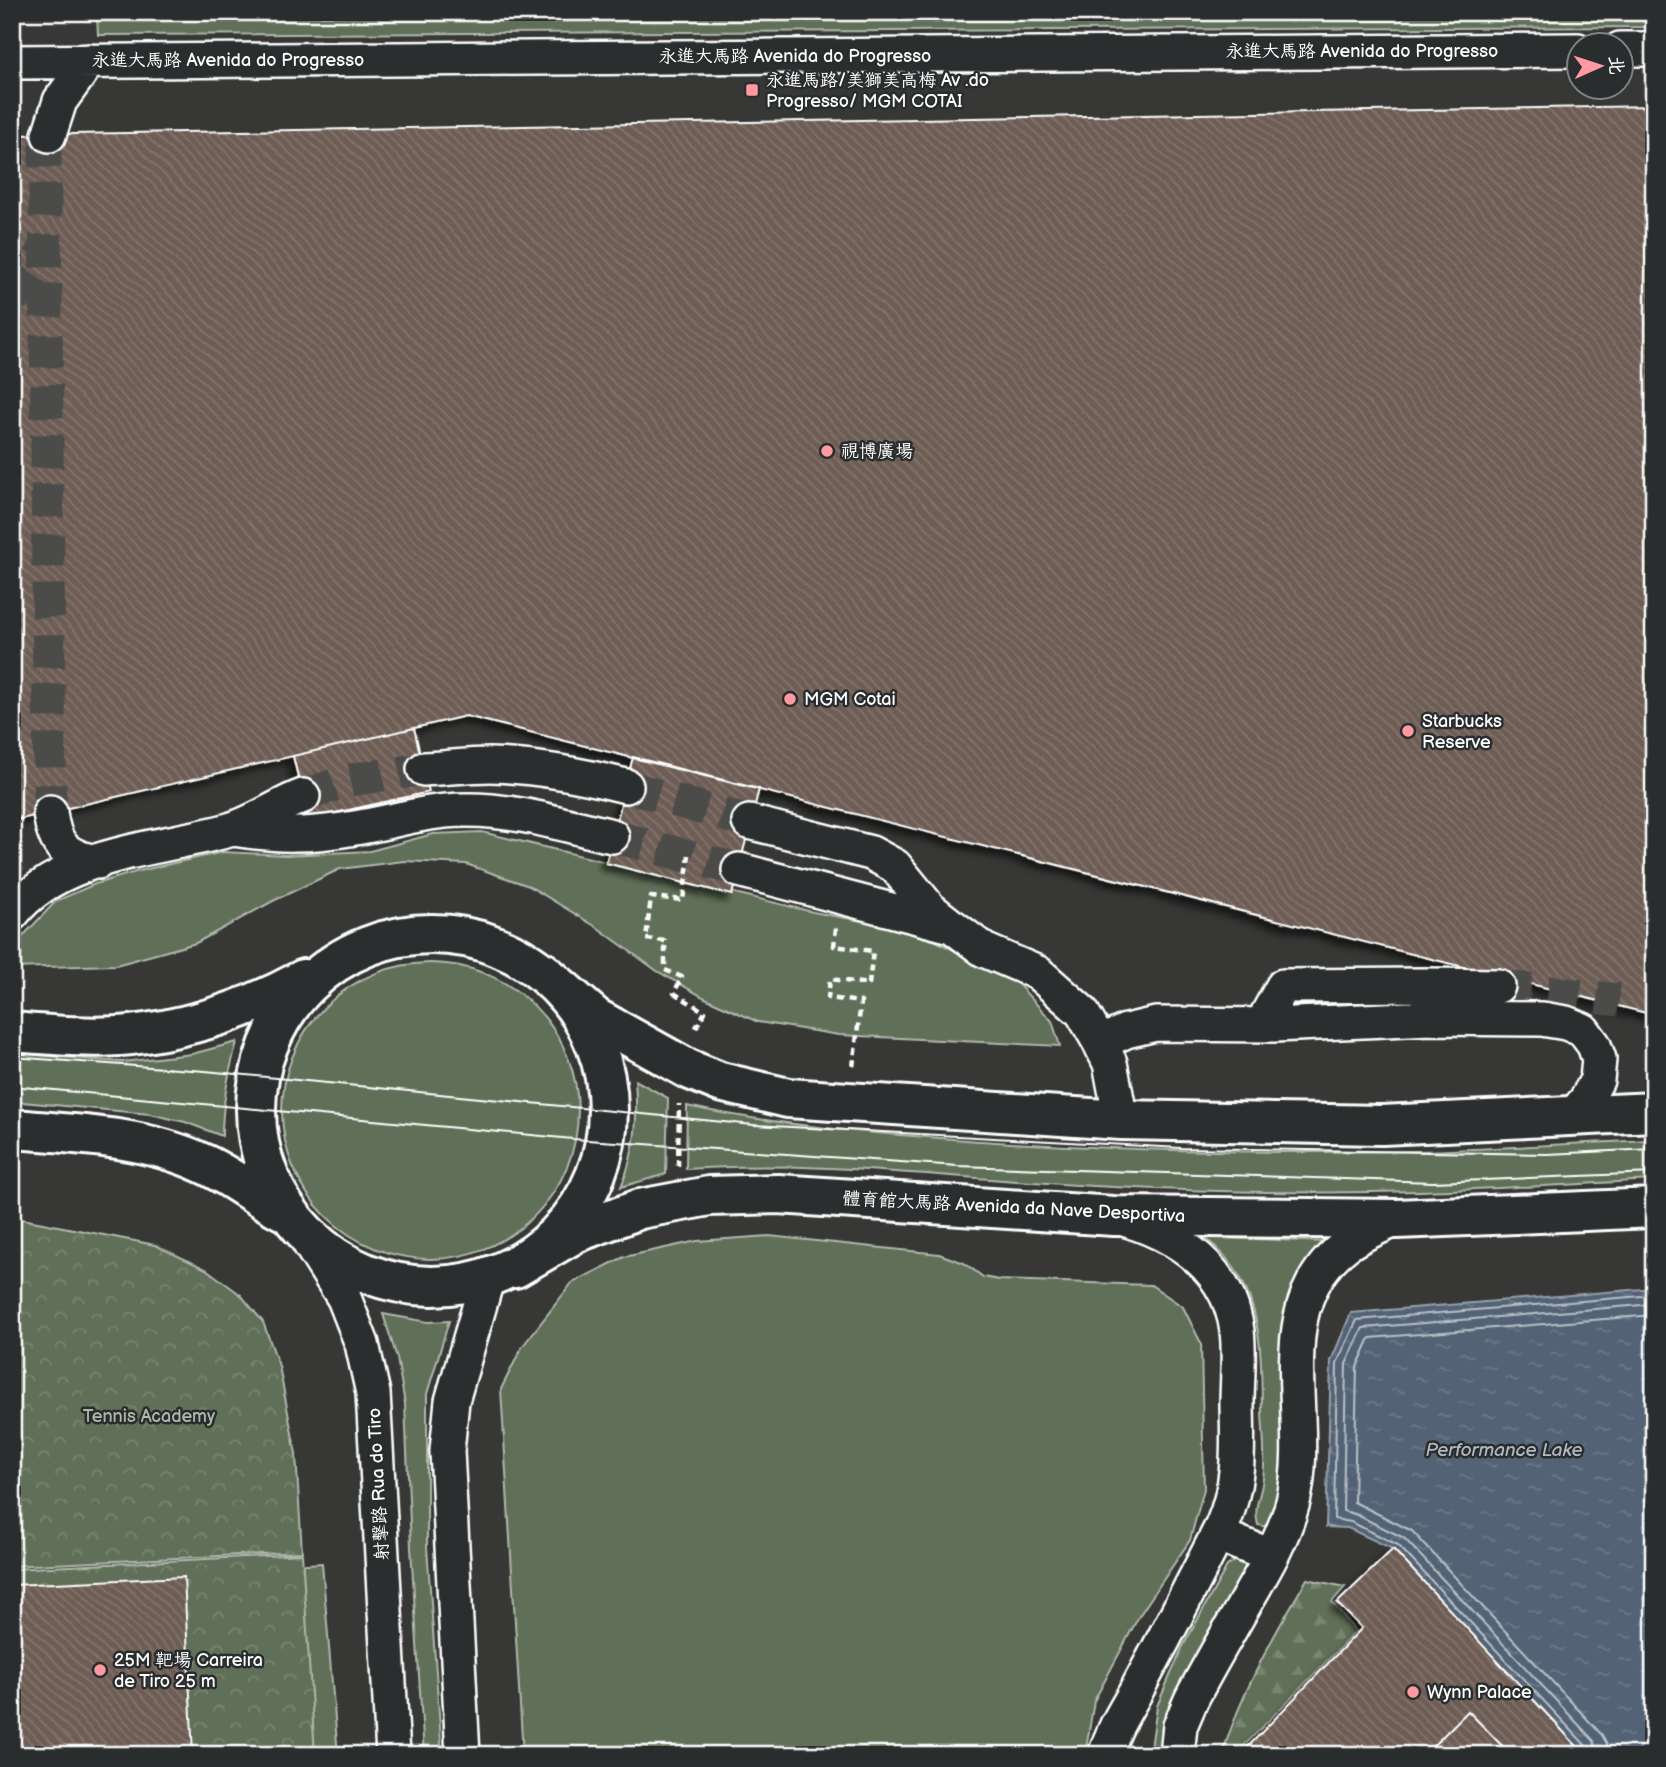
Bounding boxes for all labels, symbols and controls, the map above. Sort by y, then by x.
north arrow [1564,32,1634,102]
street label: 永進大馬路 Avenida do Progresso [1226,41,1498,62]
street label: 永進大馬路 Avenida do Progresso [659,46,931,67]
street label: 永進大馬路 Avenida do Progresso [92,50,364,71]
text: 北 [1603,55,1627,75]
place label: 永進馬路/美獅美高梅 Av .do Progresso/ MGM COTAI [766,70,989,112]
marker: 永進馬路/美獅美高梅 Av .do Progresso/ MGM COTAI [744,82,760,98]
place label: 視博廣場 [841,441,913,462]
marker: 視博廣場 [819,443,835,459]
place label: MGM Cotai [804,689,896,710]
marker: MGM Cotai [782,691,798,707]
place label: Starbucks Reserve [1422,711,1502,753]
marker: Starbucks Reserve [1400,723,1416,739]
street label: 體育館大馬路 Avenida da Nave Desportiva [842,1188,1186,1227]
park label: Tennis Academy [83,1406,216,1427]
street label: 射擊路 Rua do Tiro [364,1407,393,1561]
water label: Performance Lake [1425,1439,1583,1462]
place label: 25M 靶場 Carreira de Tiro 25 m [114,1650,263,1692]
marker: 25M 靶場 Carreira de Tiro 25 m [92,1662,108,1678]
place label: Wynn Palace [1427,1682,1532,1703]
marker: Wynn Palace [1405,1684,1421,1700]

